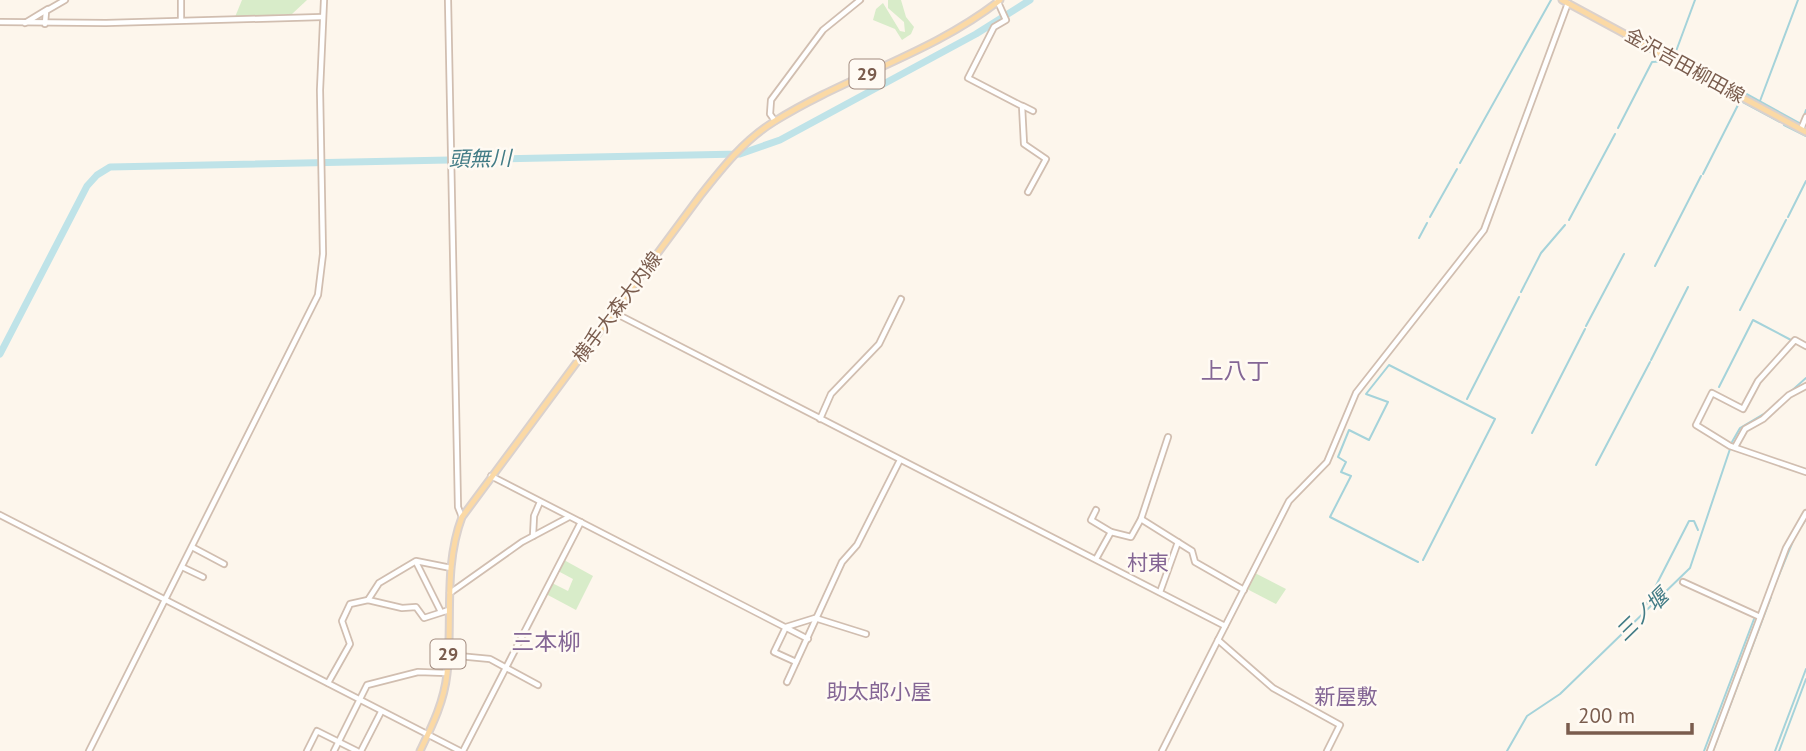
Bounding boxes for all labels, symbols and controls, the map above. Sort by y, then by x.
street label: 金沢吉田柳田線 [1621,22,1749,108]
road number: 29 [850,60,884,88]
water label: 頭無川 [448,144,514,173]
street label: 横手大森大内線 [567,247,667,367]
district label: 上八丁 [1201,356,1270,385]
district label: 村東 [1127,549,1169,576]
water label: 三ノ堰 [1610,580,1677,646]
district label: 三本柳 [512,627,581,656]
road number: 29 [430,640,466,668]
district label: 助太郎小屋 [827,678,932,705]
district label: 新屋敷 [1315,683,1378,710]
scale bar [1568,692,1692,736]
text: 200 m [1578,702,1635,729]

